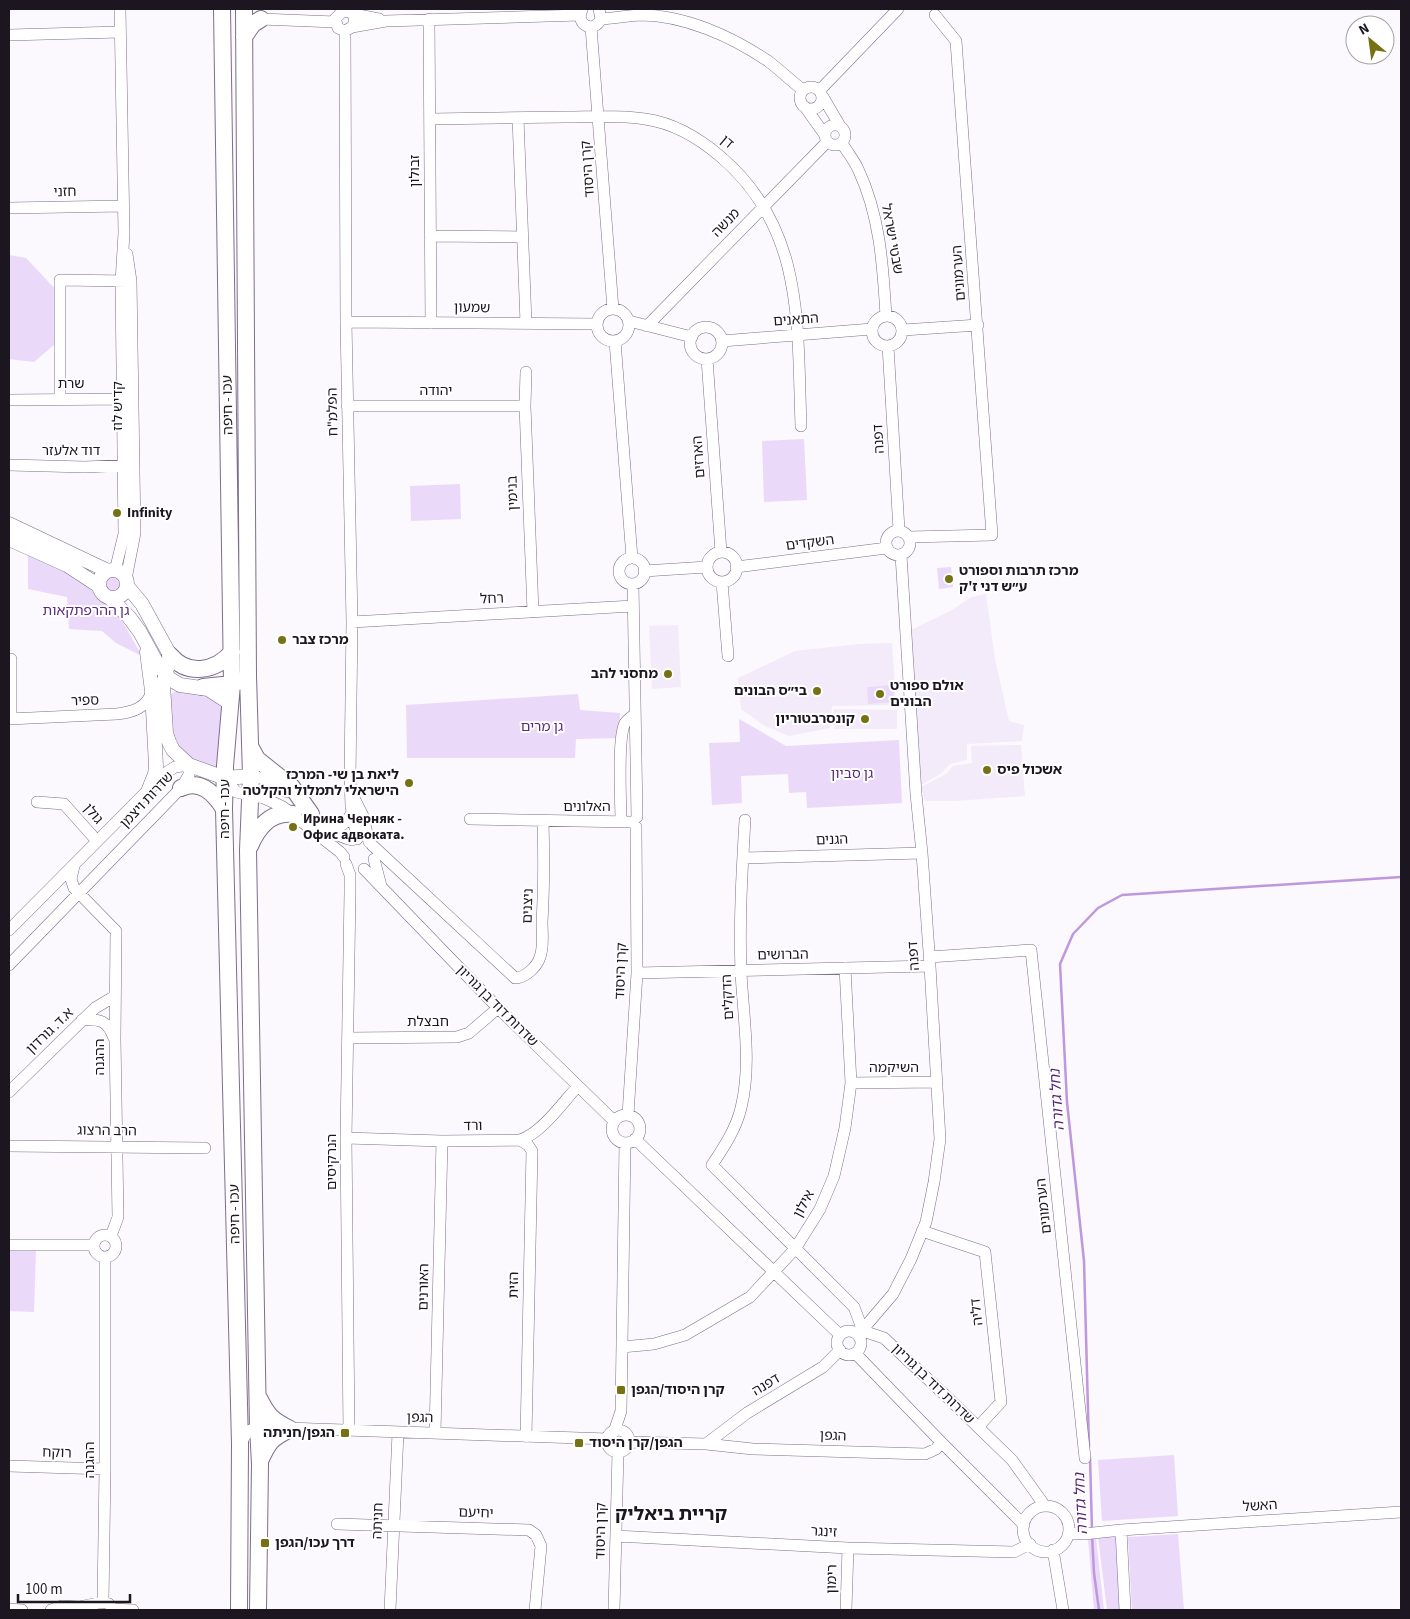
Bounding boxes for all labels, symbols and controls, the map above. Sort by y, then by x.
north arrow [1345,15,1395,65]
text: N [1355,19,1373,41]
street label: דן [716,130,738,154]
street label: קרן היסוד [576,140,600,198]
street label: זבולון [405,154,425,187]
street label: חזני [53,182,77,202]
street label: שבטי ישראל [876,202,908,276]
street label: מנשה [707,204,745,242]
street label: הערמונים [947,244,971,302]
street label: שמעון [454,298,490,318]
street label: התאנים [773,308,819,332]
street label: שרת [58,374,84,394]
street label: עכו - חיפה [217,375,239,435]
street label: קדיש לוז [108,381,128,431]
street label: יהודה [420,381,452,401]
street label: הפלמ"ח [323,387,343,437]
street label: דפנה [868,423,890,454]
street label: הארזים [688,435,710,479]
street label: דוד אלעזר [42,441,101,461]
street label: בנימין [502,475,524,511]
place label: Infinity [127,503,173,523]
marker: Infinity [111,507,123,519]
street label: השקדים [785,530,835,556]
place label: מרכז תרבות וספורט ע״ש דני ז'ק [959,561,1079,597]
marker: מרכז תרבות וספורט ע״ש דני ז'ק [943,573,955,585]
street label: רחל [480,588,504,610]
park label: גן ההרפתקאות [43,601,129,621]
place label: מרכז צבר [292,630,349,650]
marker: מרכז צבר [276,634,288,646]
place label: מחסני להב [591,664,658,684]
marker: מחסני להב [662,668,674,680]
place label: אולם ספורט הבונים [890,676,964,712]
place label: בי״ס הבונים [734,681,807,701]
marker: בי״ס הבונים [811,685,823,697]
marker: אולם ספורט הבונים [874,688,886,700]
street label: ספיר [70,691,100,711]
place label: קונסרבטוריון [775,709,855,729]
marker: קונסרבטוריון [859,713,871,725]
park label: גן מרים [521,717,563,737]
place label: אשכול פיס [997,760,1063,780]
park label: גן סביון [831,764,873,784]
marker: אשכול פיס [981,764,993,776]
place label: ליאת בן שי- המרכז הישראלי לתמלול והקלטה [243,765,399,801]
street label: שדרות ויצמן [115,767,179,833]
marker: ליאת בן שי- המרכז הישראלי לתמלול והקלטה [403,777,415,789]
street label: עכו - חיפה [215,779,235,839]
street label: האלונים [563,797,611,817]
street label: גולן [78,799,108,829]
place label: Ирина Черняк - Офис адвоката. [303,809,405,845]
marker: Ирина Черняк - Офис адвоката. [287,821,299,833]
street label: הגנים [815,829,849,851]
street label: ניצנים [517,888,539,924]
street label: דפנה [903,940,925,971]
street label: קרן היסוד [610,942,632,1000]
street label: הברושים [757,945,809,965]
street label: שדרות דוד בן גוריון [452,961,542,1051]
street label: הדקלים [717,974,739,1020]
street label: א.ד. גורדון [22,1003,78,1059]
street label: חבצלת [407,1012,449,1032]
street label: ההגנה [90,1039,110,1075]
street label: השיקמה [869,1058,919,1078]
water label: נחל גדורה [1044,1067,1070,1132]
street label: ורד [463,1116,483,1136]
street label: הרב הרצוג [77,1120,137,1142]
street label: הנרקיסים [322,1134,342,1190]
street label: הערמונים [1031,1177,1057,1235]
street label: עכו - חיפה [224,1184,246,1244]
street label: אילון [788,1186,820,1221]
street label: האורנים [414,1263,434,1311]
street label: הזית [504,1271,524,1299]
street label: דליה [966,1297,988,1327]
street label: שדרות דוד בן גוריון [887,1339,979,1429]
street label: דפנה [748,1369,784,1401]
place label: קרן היסוד/הגפן [631,1380,725,1400]
marker: קרן היסוד/הגפן [615,1384,627,1396]
street label: הגפן [406,1408,434,1428]
place label: הגפן/חניתה [263,1423,335,1443]
street label: הגפן [819,1426,847,1446]
marker: הגפן/חניתה [339,1427,351,1439]
place label: הגפן/קרן היסוד [589,1433,683,1453]
marker: הגפן/קרן היסוד [573,1437,585,1449]
street label: רוקח [42,1442,72,1464]
street label: ההגנה [80,1442,100,1478]
water label: נחל גדורה [1069,1471,1093,1535]
street label: האשל [1242,1495,1278,1517]
district label: קריית ביאליק [615,1501,727,1528]
street label: חניתה [367,1502,389,1540]
street label: יחיעם [458,1502,494,1524]
street label: קרן היסוד [591,1502,612,1560]
street label: זינגר [810,1521,838,1543]
place label: דרך עכו/הגפן [275,1533,355,1553]
marker: דרך עכו/הגפן [259,1537,271,1549]
street label: רימון [822,1564,842,1594]
scale bar [18,1572,130,1604]
text: 100 m [25,1579,63,1600]

